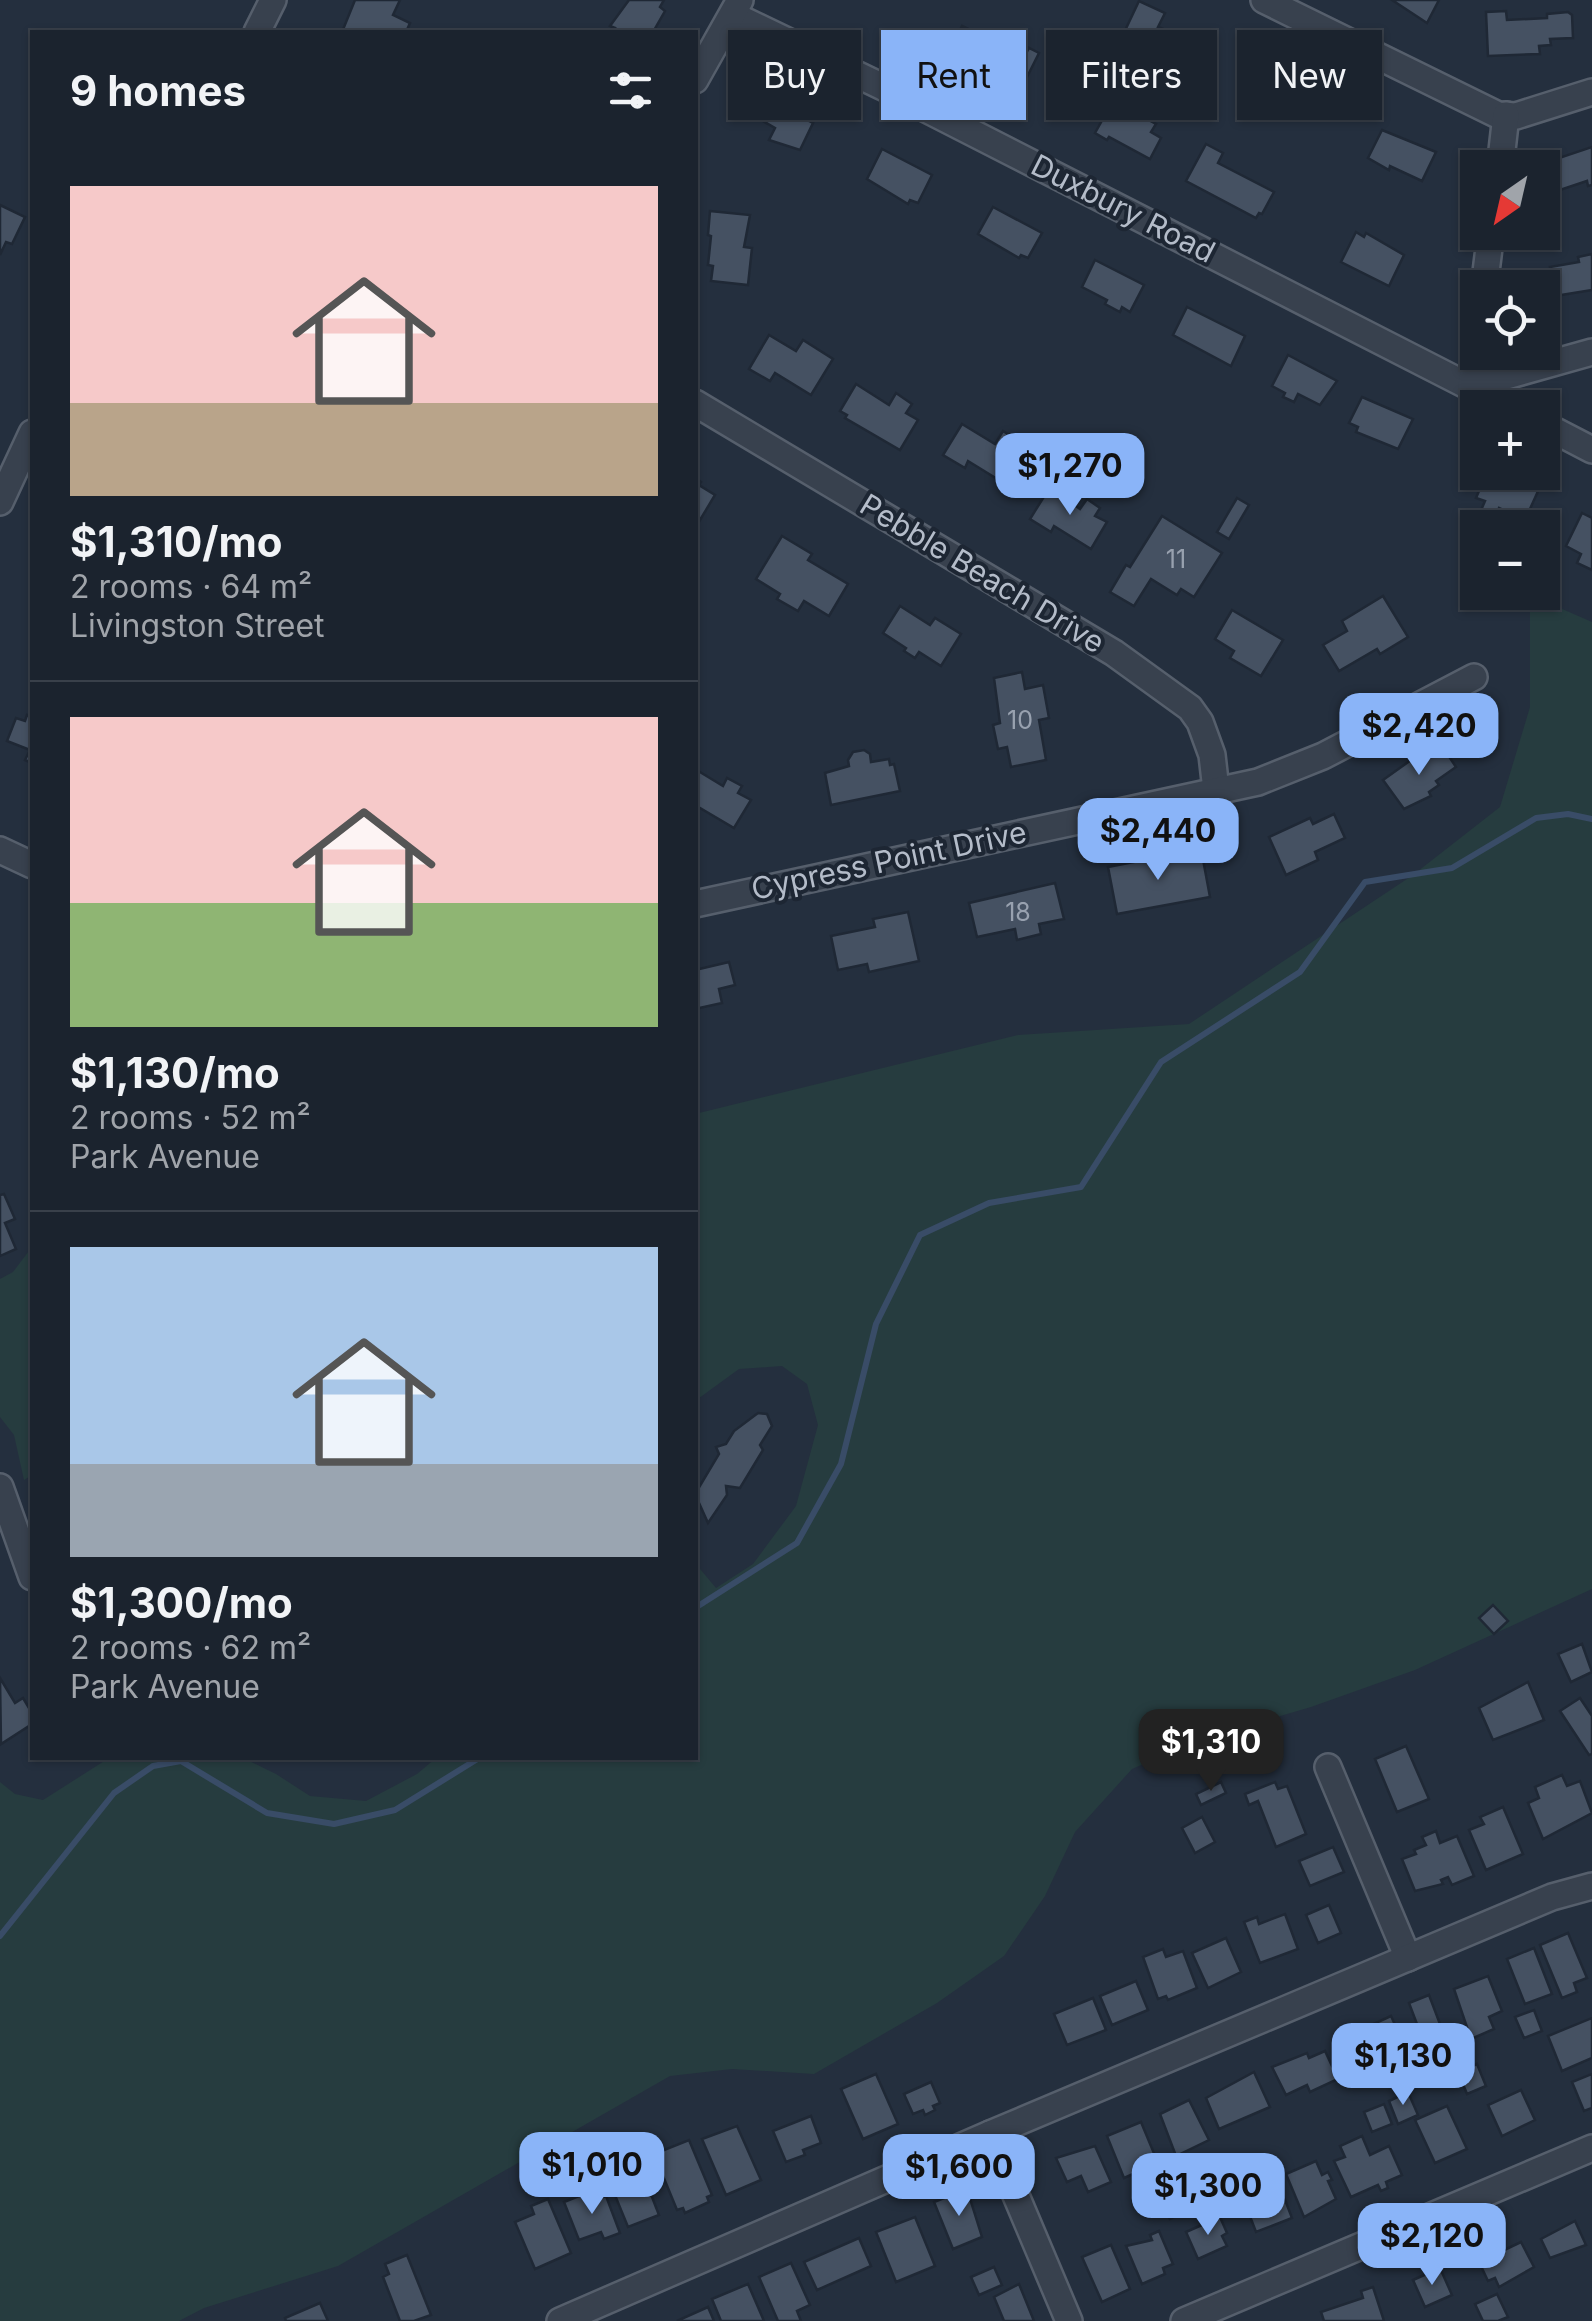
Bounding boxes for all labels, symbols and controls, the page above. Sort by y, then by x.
chip: Buy [728,30,861,120]
chip: Rent [881,30,1026,120]
chip: Filters [1046,30,1217,120]
chip: New [1237,30,1382,120]
icon: filters [603,63,658,118]
text: 9 homes [70,65,246,116]
street label: Duxbury Road [1026,146,1221,270]
north arrow [1460,150,1560,250]
map controls [1460,150,1560,610]
icon: home [274,251,454,431]
button: locate [1460,270,1560,370]
button: + [1460,390,1560,490]
pin: $1,270 [989,433,1151,518]
text: $1,270 [1017,446,1123,485]
street label: Pebble Beach Drive [854,486,1111,660]
button: − [1460,510,1560,610]
text: $1,310/mo [70,516,283,567]
house number: 11 [1166,544,1186,574]
text: 2 rooms · 64 m² [70,567,312,606]
text: Livingston Street [70,606,325,645]
pin: $2,420 [1338,693,1500,778]
house number: 10 [1007,705,1033,735]
text: $2,420 [1361,706,1477,745]
icon: home [274,782,454,962]
pin: $2,440 [1077,798,1239,883]
text: $2,440 [1100,811,1216,850]
street label: Cypress Point Drive [748,813,1030,907]
house number: 18 [1005,897,1031,927]
text: $1,130/mo [70,1047,280,1098]
text: 2 rooms · 52 m² [70,1098,311,1137]
text: Park Avenue [70,1137,260,1176]
icon: home [274,1312,454,1492]
text: $1,300/mo [70,1577,293,1628]
text: 2 rooms · 62 m² [70,1628,311,1667]
text: Park Avenue [70,1667,260,1706]
pin: $1,310 [1130,1709,1292,1794]
text: $1,310 [1161,1722,1261,1761]
pin: $1,130 [1322,2023,1484,2108]
text: $1,130 [1354,2036,1452,2075]
pin: $1,010 [511,2132,673,2217]
pin: $1,600 [878,2134,1040,2219]
text: $1,010 [541,2145,643,2184]
text: $1,600 [905,2147,1013,2186]
pin: $1,300 [1127,2153,1289,2238]
text: $1,300 [1154,2166,1262,2205]
pin: $2,120 [1351,2203,1513,2288]
text: $2,120 [1380,2216,1484,2255]

